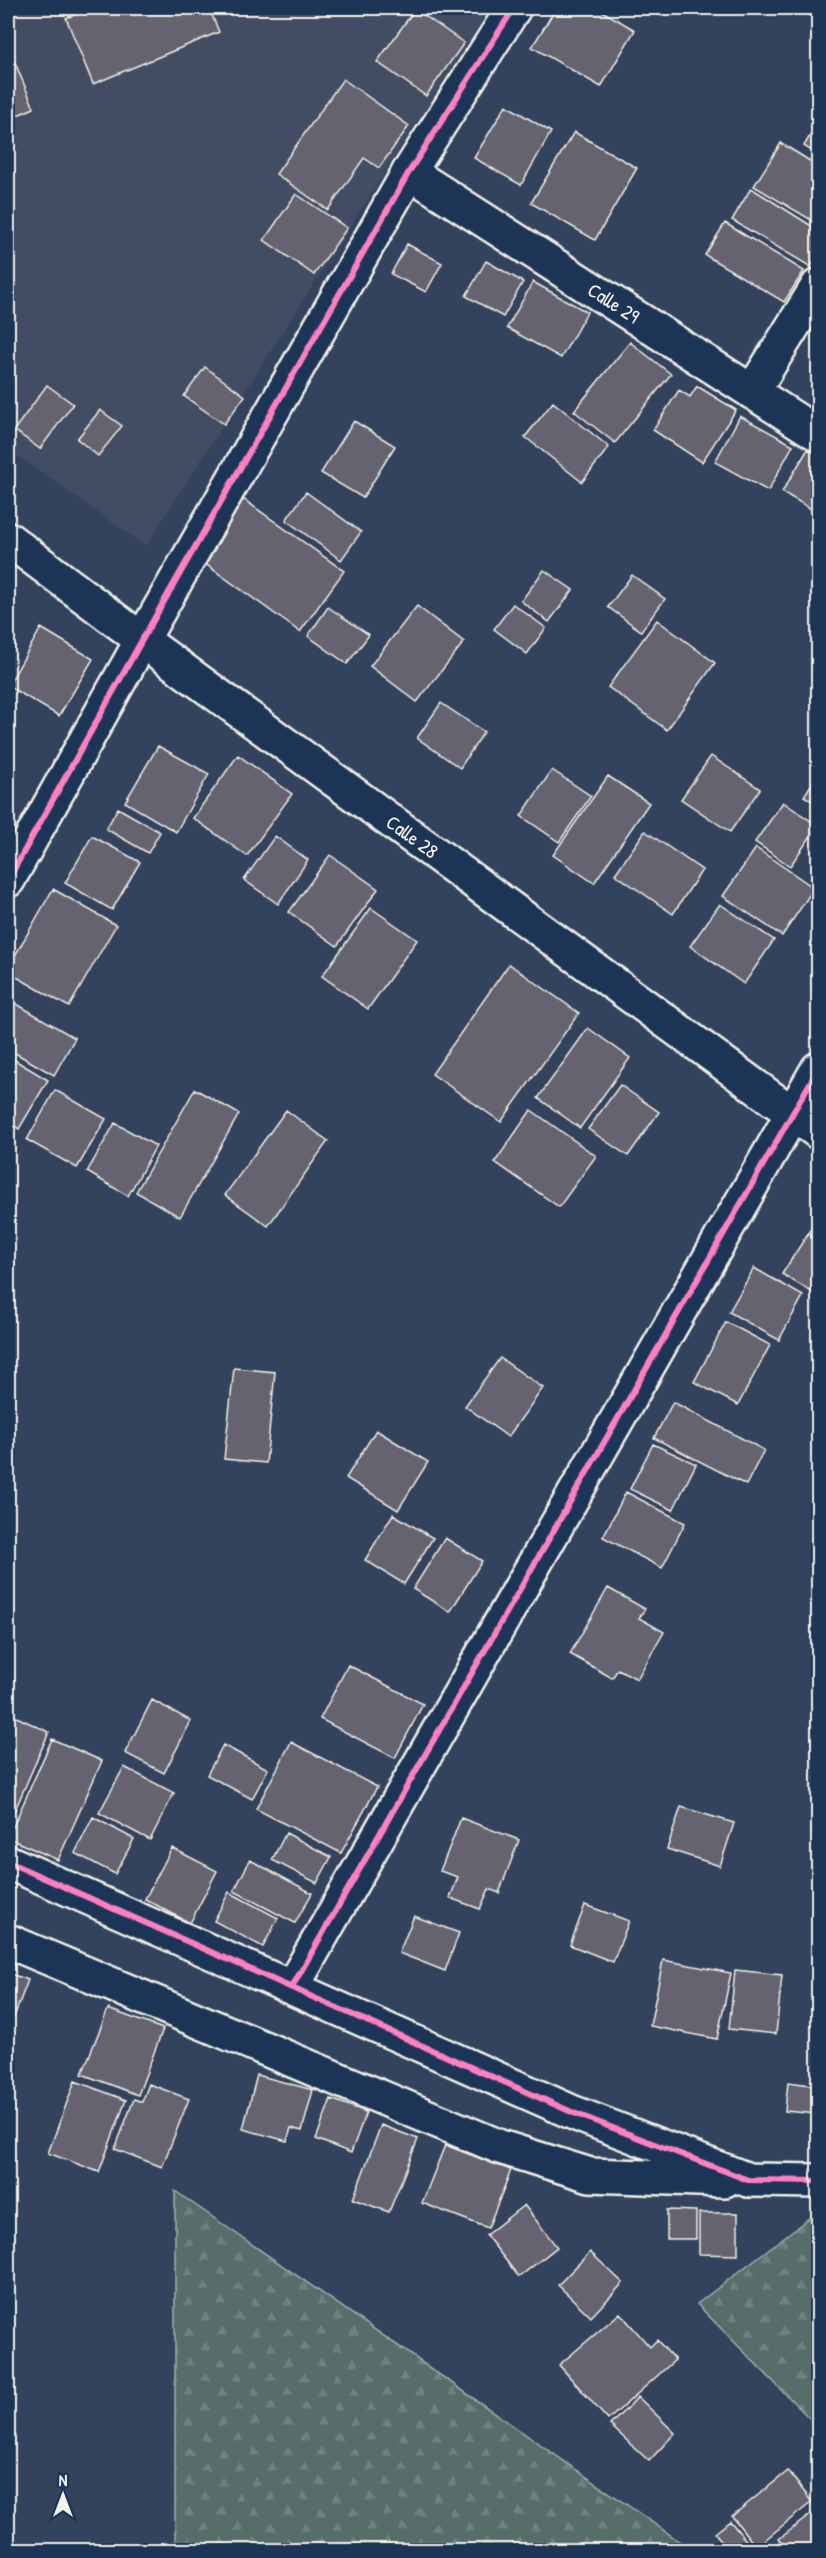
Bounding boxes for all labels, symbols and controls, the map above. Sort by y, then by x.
street label: Calle 29 [583,276,645,329]
street label: Calle 28 [381,808,444,864]
north arrow [33,2465,93,2525]
text: N [59,2469,68,2491]

